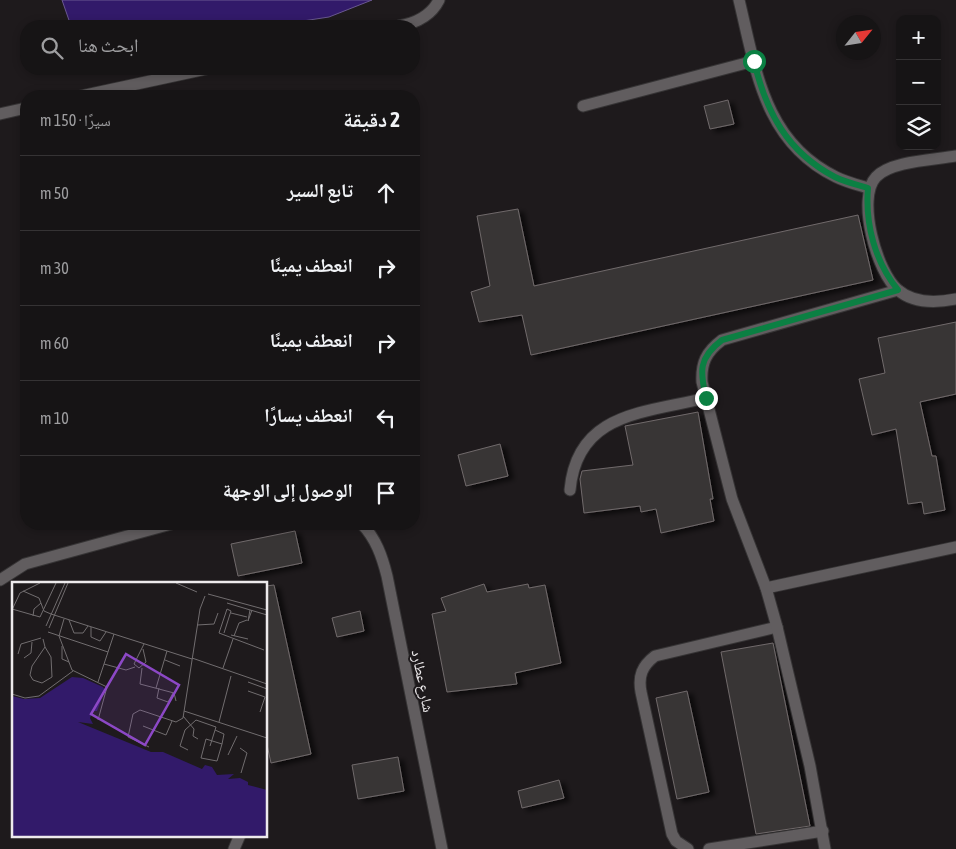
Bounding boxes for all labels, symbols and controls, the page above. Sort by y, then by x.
north arrow [836,15,881,60]
map controls [896,15,941,150]
button: + [896,15,941,60]
search box [20,20,420,75]
icon: search [38,34,66,62]
text: ابحث هنا [78,34,139,56]
route start [743,50,766,73]
button: − [896,60,941,105]
button: layers [896,105,941,150]
text: 2 دقيقة [343,107,400,131]
text: سيرًا · 150 m [40,111,111,129]
text: تابع السير [287,179,353,201]
icon: ahead [372,179,400,207]
text: 50 m [40,184,69,202]
text: انعطف يمينًا [270,254,353,276]
icon: right [372,254,400,282]
text: 30 m [40,259,69,277]
text: انعطف يمينًا [270,329,353,351]
icon: right [372,329,400,357]
text: 60 m [40,334,69,352]
route end [695,387,718,410]
text: انعطف يسارًا [264,404,353,426]
icon: left [372,404,400,432]
text: 10 m [40,409,69,427]
text: الوصول إلى الوجهة [223,479,353,501]
icon: arrive [372,479,400,507]
inset map [12,582,268,836]
street label: شارع عطارد [407,648,437,714]

